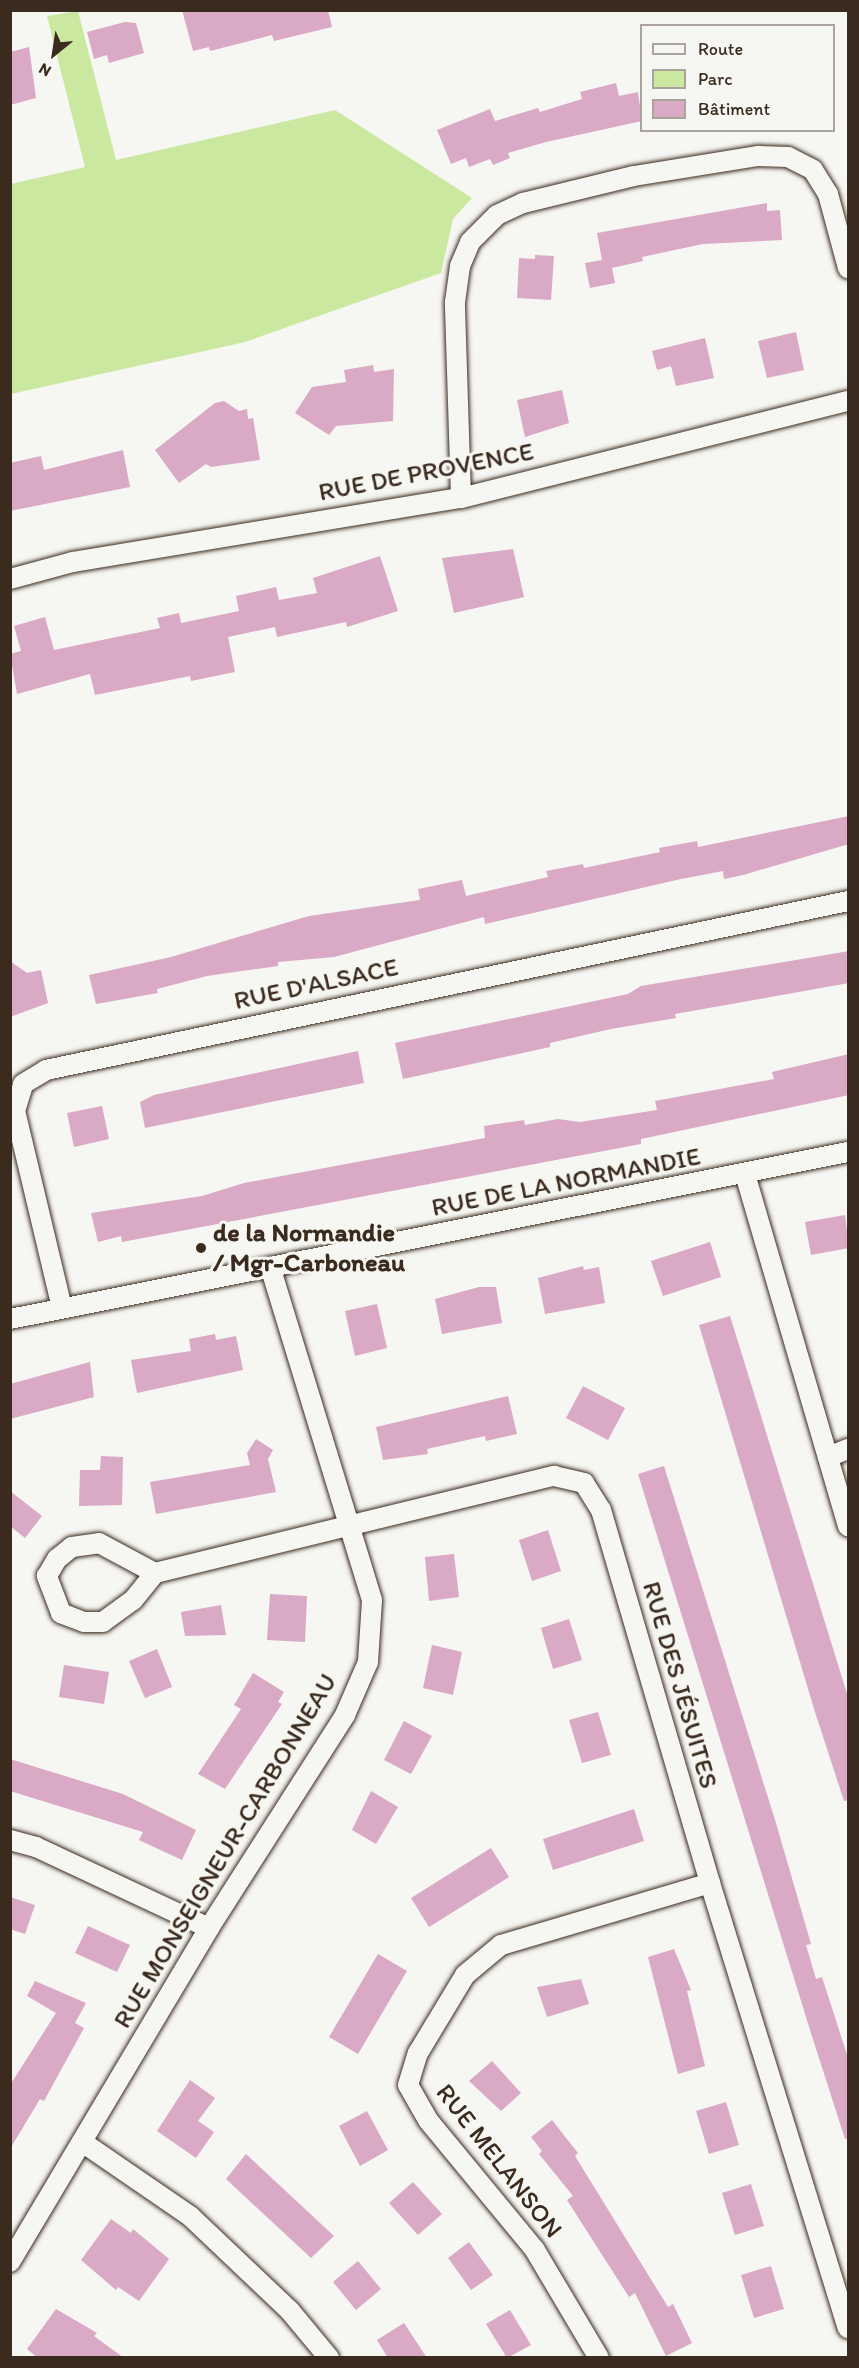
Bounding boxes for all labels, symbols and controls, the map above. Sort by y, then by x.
north arrow [24,24,84,84]
legend [640,24,835,132]
text: Route [698,38,743,60]
text: N [35,59,54,81]
text: Parc [698,68,732,90]
text: Bâtiment [698,98,770,120]
street label: RUE DE PROVENCE [315,436,537,508]
street label: RUE D'ALSACE [231,951,401,1017]
street label: RUE DE LA NORMANDIE [429,1141,703,1223]
place label: de la Normandie / Mgr-Carboneau [213,1217,405,1278]
marker: de la Normandie / Mgr-Carboneau [194,1241,208,1255]
street label: RUE DES JÉSUITES [635,1578,725,1792]
street label: RUE MONSEIGNEUR-CARBONNEAU [106,1667,344,2035]
street label: RUE MELANSON [429,2078,569,2244]

